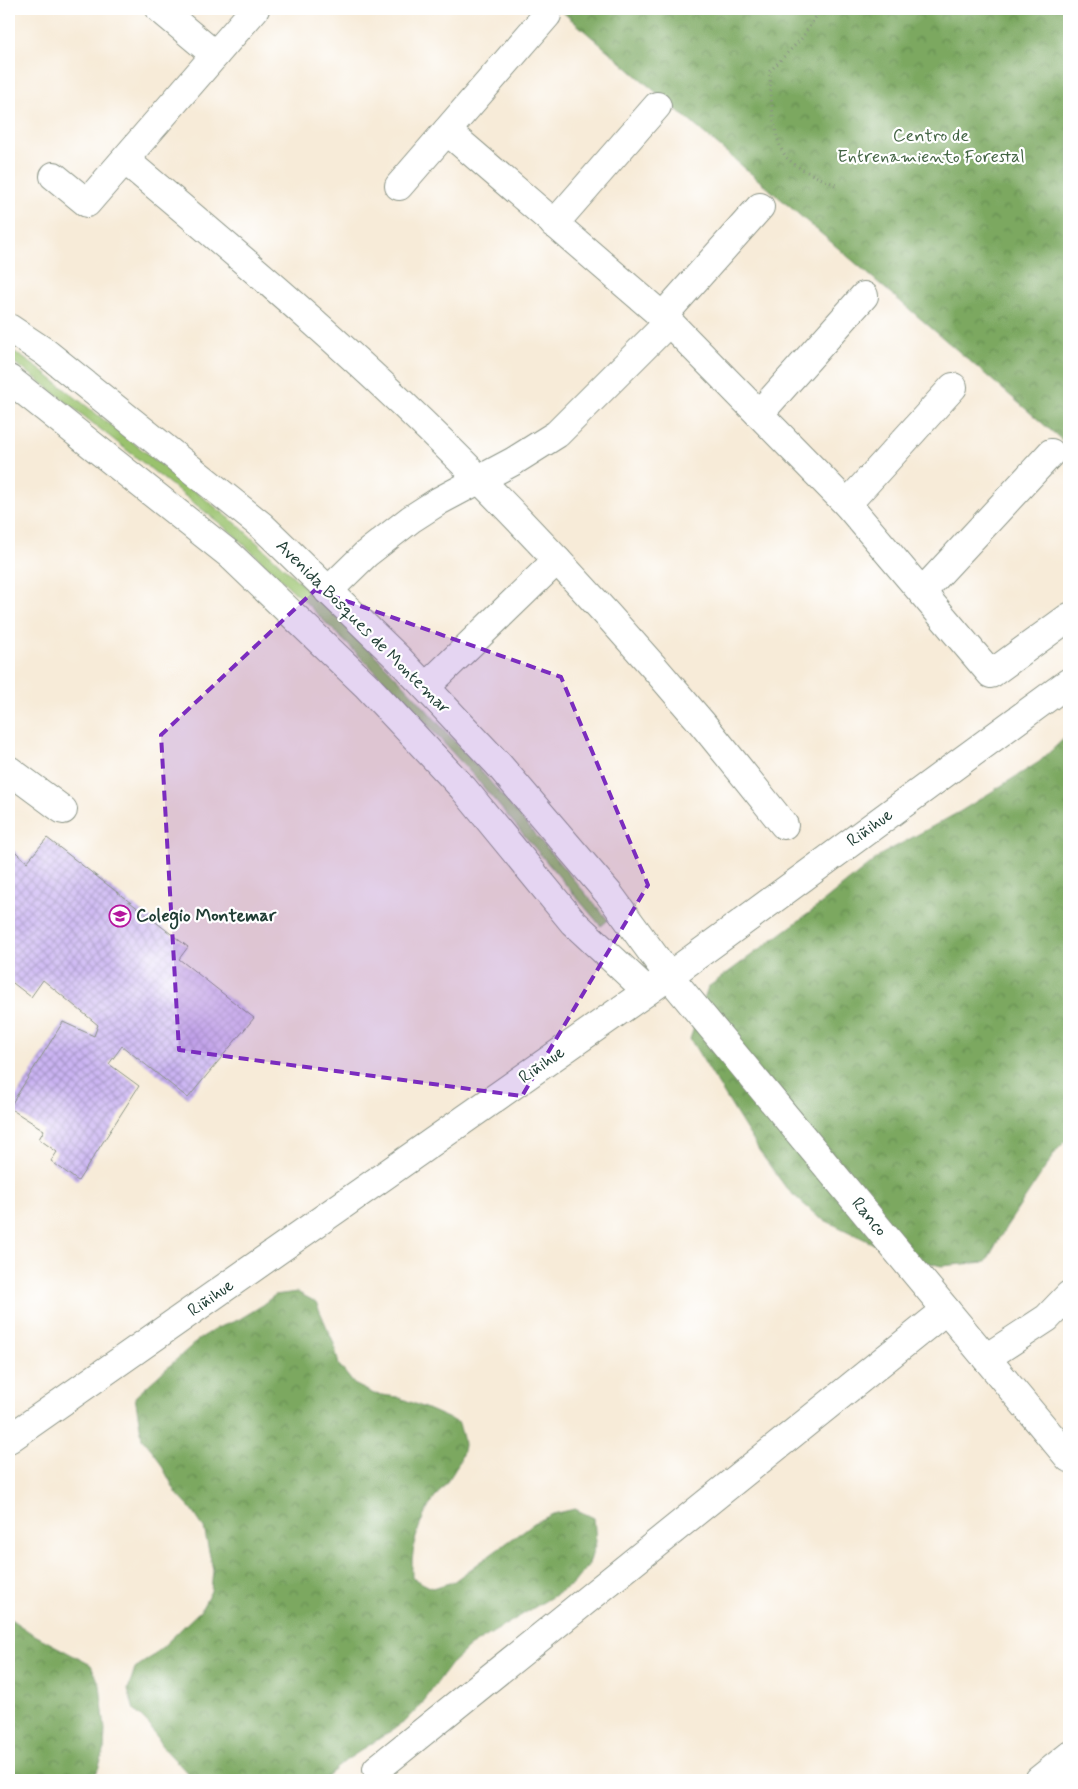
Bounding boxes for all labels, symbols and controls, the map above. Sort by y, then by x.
park label: Centro de Entrenamiento Forestal [837,124,1025,169]
street label: Avenida Bosques de Montemar [270,534,456,720]
street label: Riñihue [842,803,898,853]
school or university icon: Colegio Montemar [108,904,132,928]
place label: Colegio Montemar [136,904,277,930]
street label: Riñihue [514,1040,570,1090]
street label: Ranco [846,1192,892,1242]
street label: Riñihue [183,1273,239,1323]

